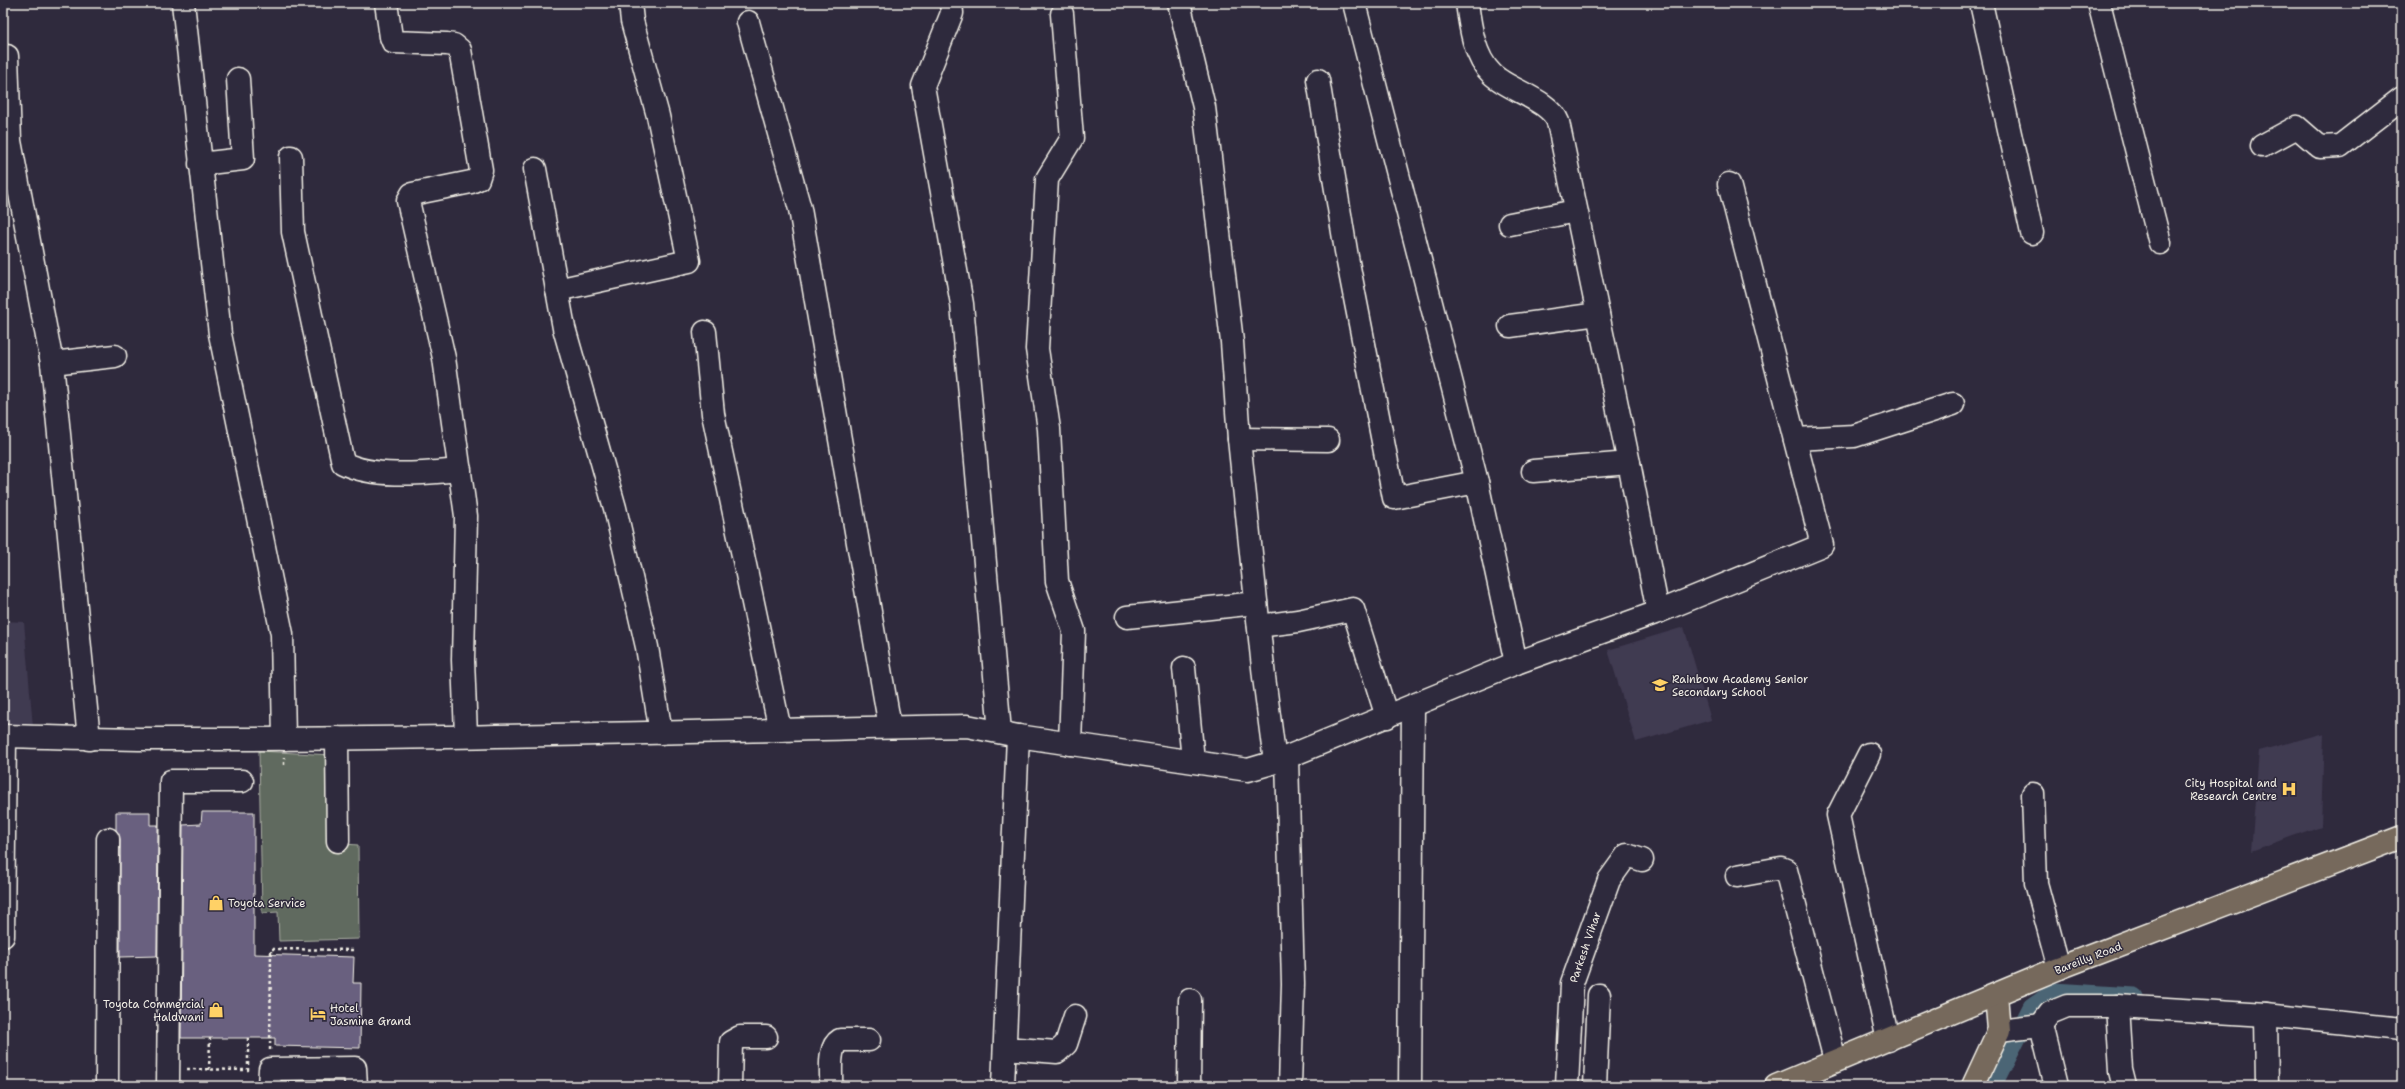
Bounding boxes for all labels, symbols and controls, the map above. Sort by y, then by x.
place label: Rainbow Academy Senior Secondary School [1672,672,1808,700]
school or university icon: Rainbow Academy Senior Secondary School [1651,676,1669,694]
place label: City Hospital and Research Centre [2185,776,2277,804]
hospital icon: City Hospital and Research Centre [2280,780,2298,798]
shop icon: Toyota Service [207,894,225,912]
place label: Toyota Service [228,896,306,911]
street label: Parkesh Vihar [1566,910,1605,985]
street label: Bareilly Road [2052,939,2124,978]
place label: Toyota Commercial Haldwani [103,997,205,1025]
shop icon: Toyota Commercial Haldwani [207,1001,225,1019]
place label: Hotel Jasmine Grand [330,1001,411,1029]
hotel icon: Hotel Jasmine Grand [309,1005,327,1023]

